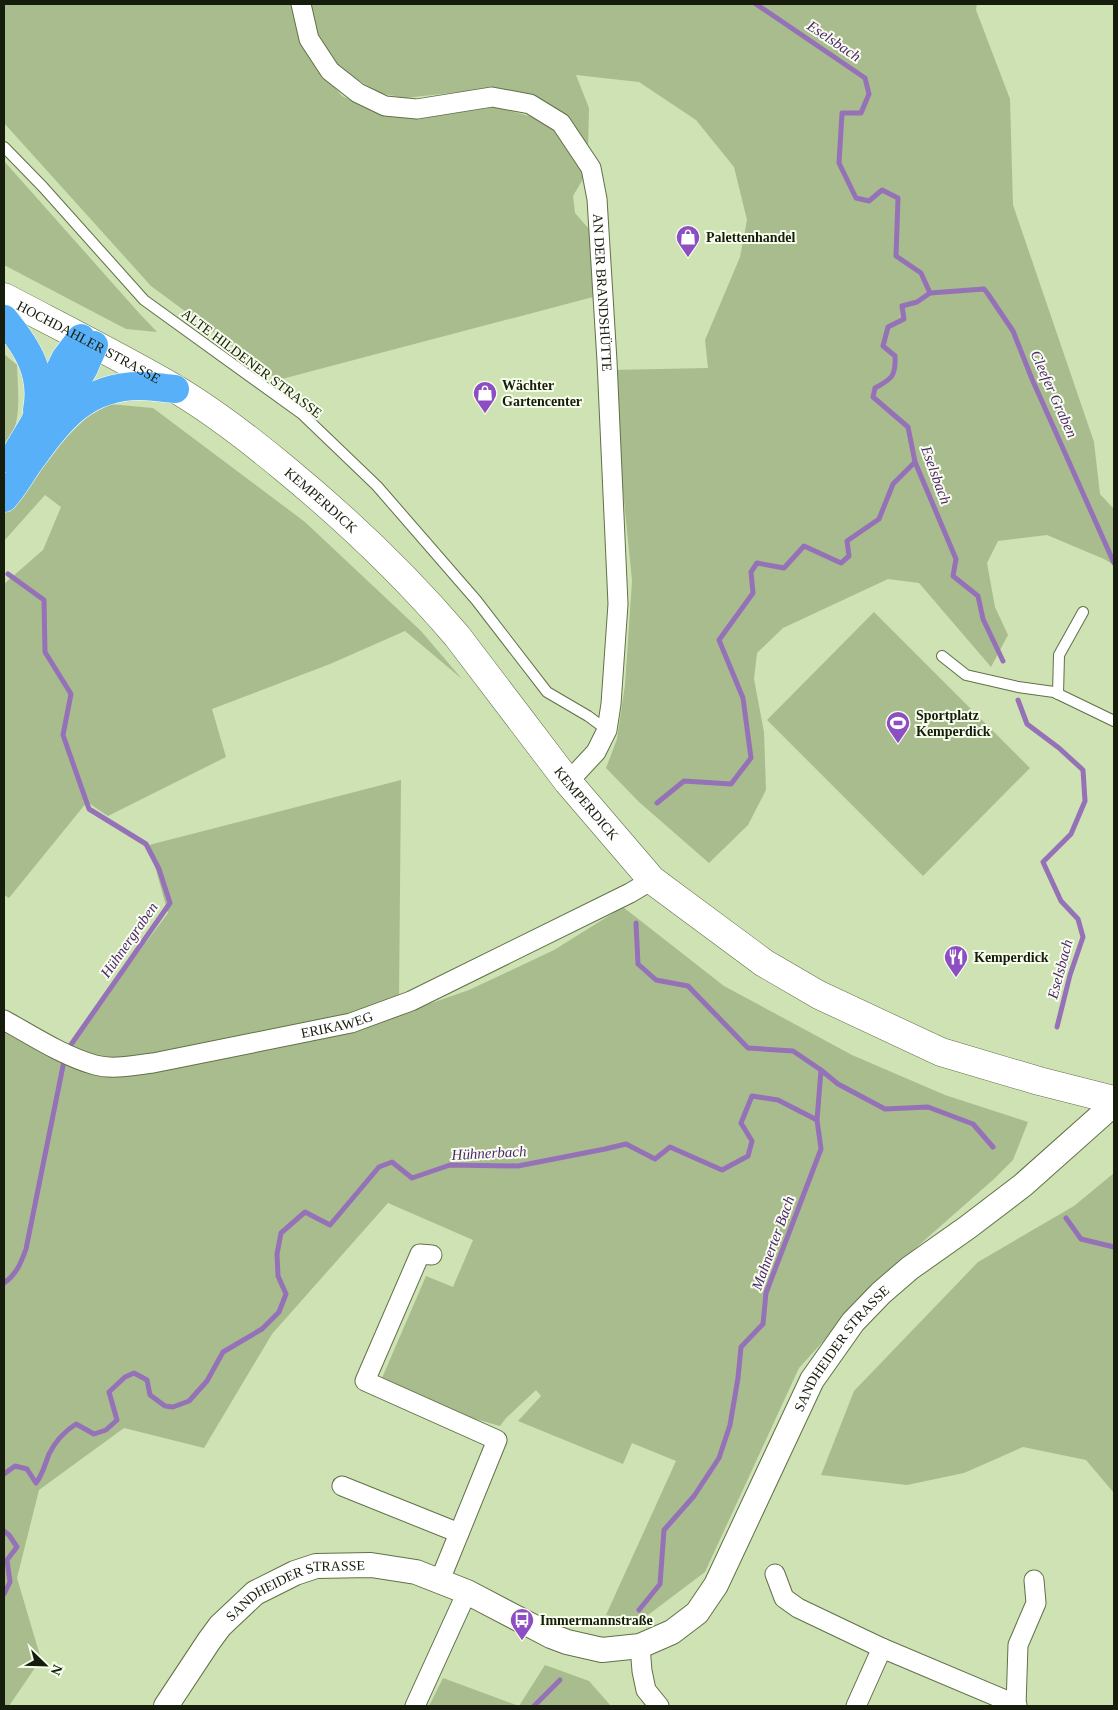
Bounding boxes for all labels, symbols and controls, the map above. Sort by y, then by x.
water label: Eselsbach [803,17,864,65]
street label: AN DER BRANDSHÜTTE [590,213,614,372]
shop icon: Palettenhandel [675,224,701,258]
place label: Palettenhandel [706,230,796,245]
street label: HOCHDAHLER STRASSE [14,298,163,387]
street label: ALTE HILDENER STRASSE [179,306,325,421]
water label: Cleefer Graben [1028,348,1080,440]
place label: Wächter Gartencenter [502,378,582,409]
shop icon: Wächter Gartencenter [472,380,498,414]
water label: Eselsbach [918,443,954,506]
street label: KEMPERDICK [282,465,360,536]
place label: Sportplatz Kemperdick [916,708,991,739]
sports icon: Sportplatz Kemperdick [885,710,911,744]
street label: KEMPERDICK [551,764,621,843]
water label: Hühnergraben [97,899,161,981]
water label: Eselsbach [1044,938,1076,1001]
restaurant icon: Kemperdick [943,944,969,978]
place label: Kemperdick [974,950,1049,965]
street label: ERIKAWEG [300,1009,375,1041]
water label: Hühnerbach [450,1143,527,1163]
water label: Mahnerter Bach [748,1194,797,1293]
street label: SANDHEIDER STRASSE [791,1283,892,1414]
street label: SANDHEIDER STRASSE [223,1558,365,1624]
bus stop icon: Immermannstraße [509,1607,535,1641]
place label: Immermannstraße [540,1613,653,1628]
north arrow [20,1640,70,1690]
text: N [48,1662,65,1677]

